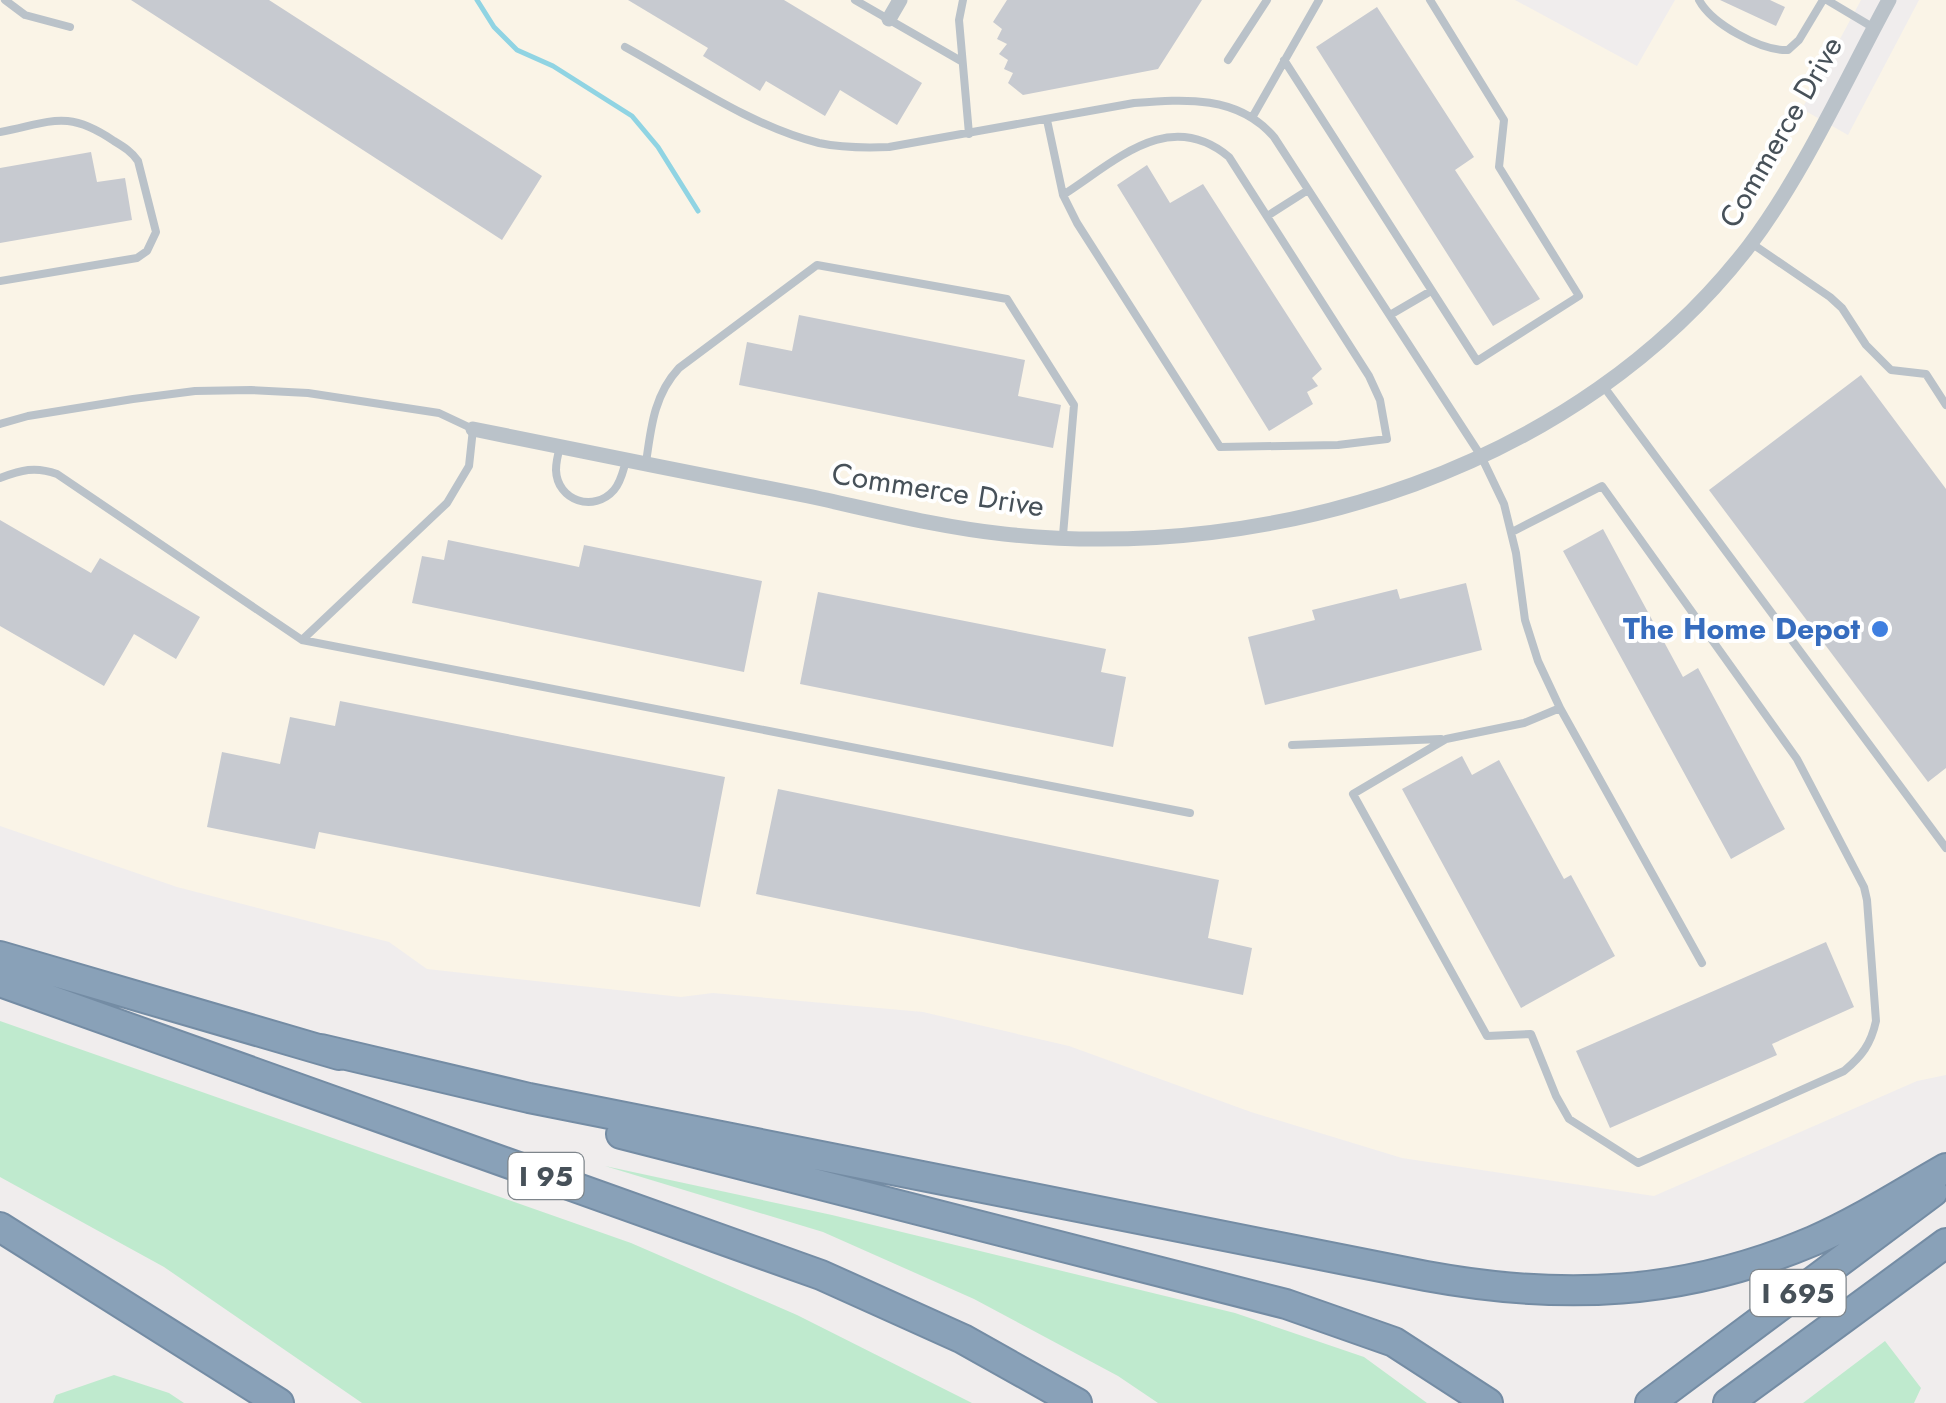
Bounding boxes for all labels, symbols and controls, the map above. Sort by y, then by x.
street label: Commerce Drive [1708,28,1853,235]
street label: Commerce Drive [829,451,1047,528]
place label: The Home Depot [1623,607,1860,650]
marker: The Home Depot [1869,618,1891,640]
road number: I 95 [508,1153,584,1199]
road number: I 695 [1750,1270,1846,1316]

